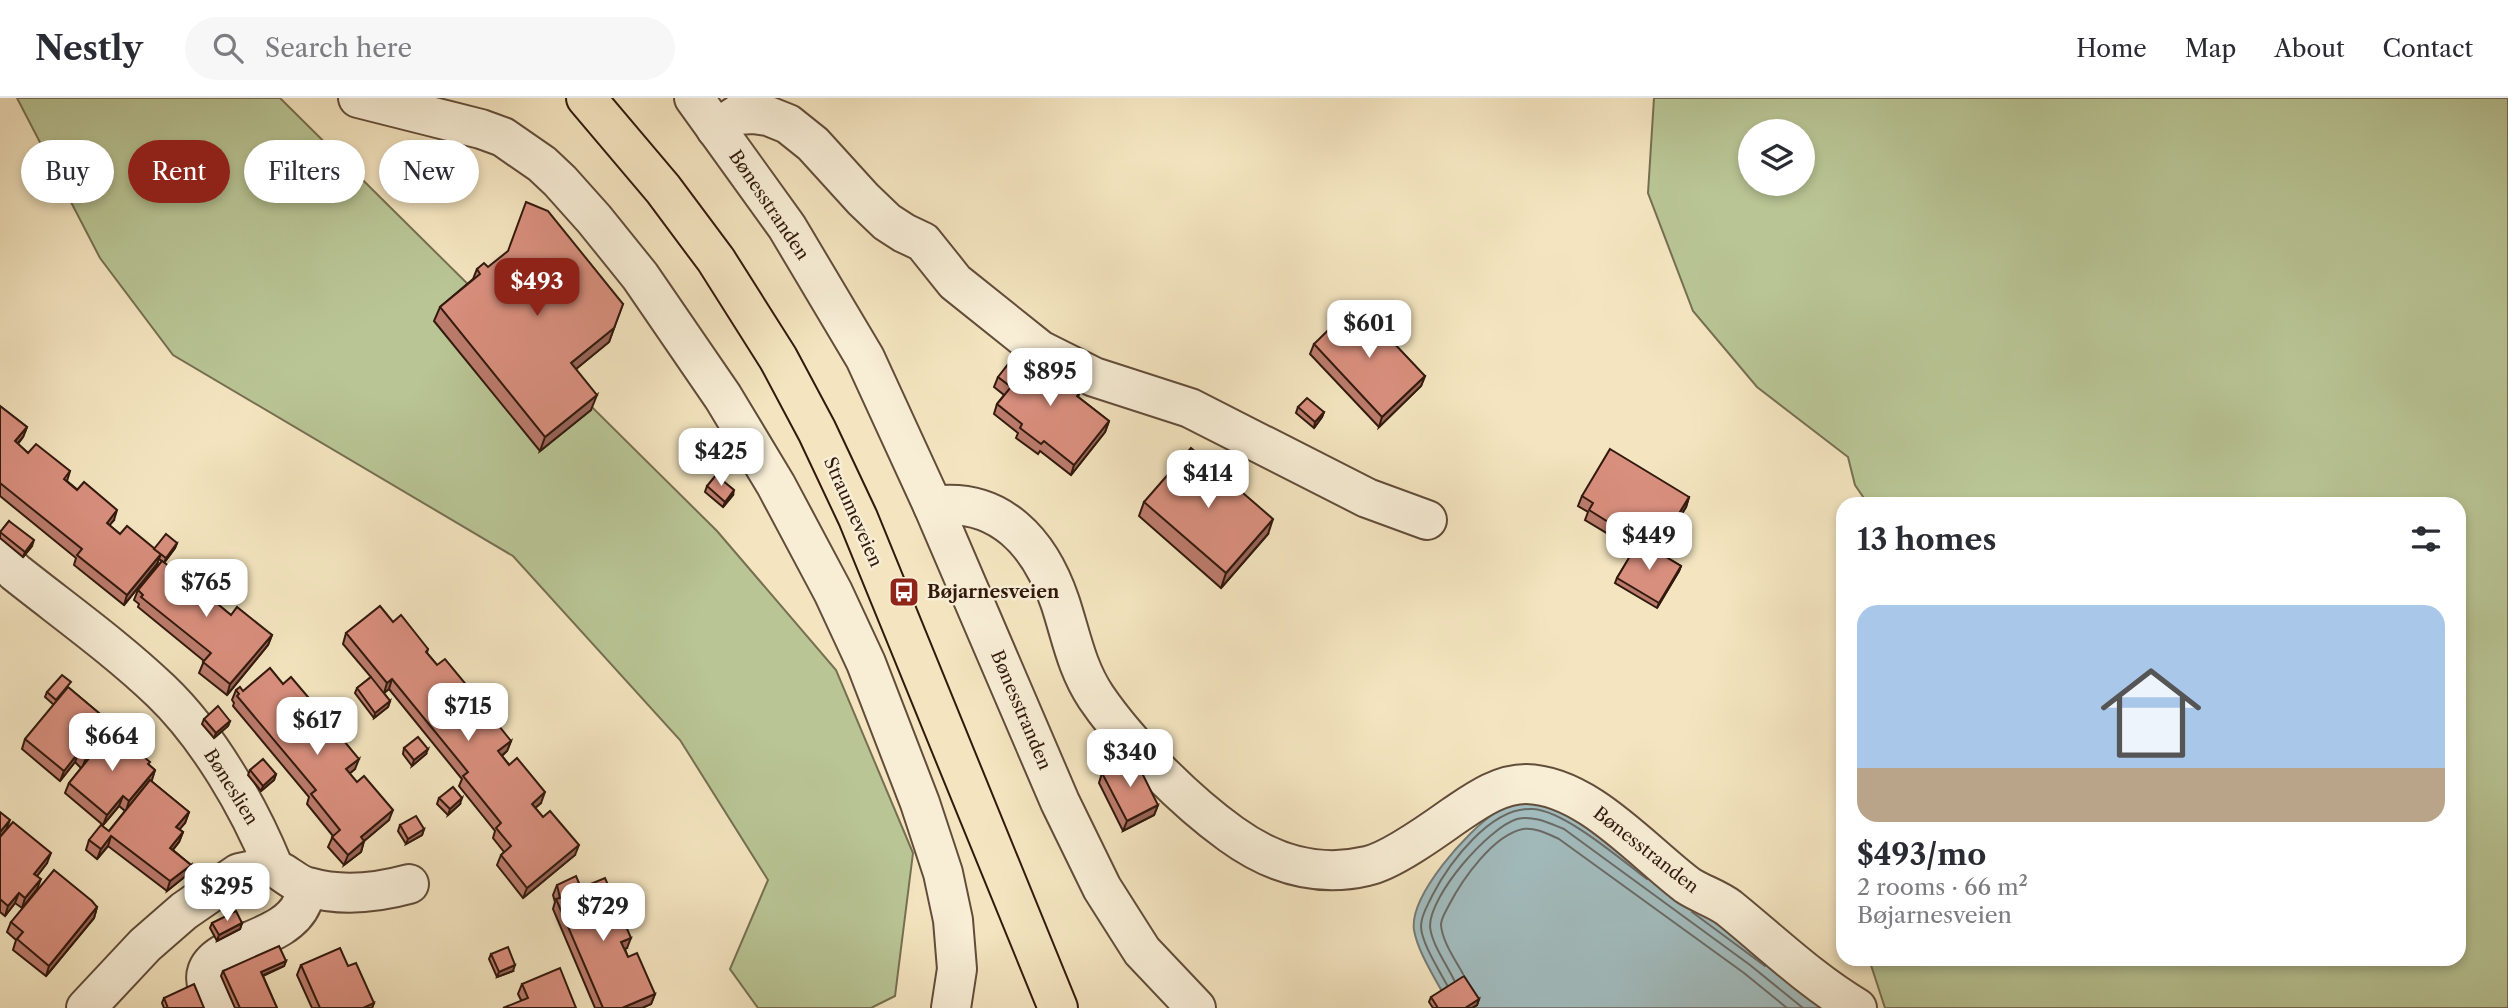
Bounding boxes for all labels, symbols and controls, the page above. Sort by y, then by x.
search box [185,17,675,80]
text: Nestly [35,28,143,69]
icon: search [209,29,247,67]
text: Search here [265,32,412,64]
text: Home [2076,34,2147,63]
text: Map [2185,34,2236,63]
text: About [2274,34,2345,63]
text: Contact [2383,34,2473,63]
map controls [1738,119,1815,196]
button: layers [1738,119,1815,196]
chip: Buy [21,140,114,203]
chip: Rent [128,140,230,203]
chip: Filters [244,140,365,203]
chip: New [379,140,479,203]
street label: Bønesstranden [724,146,814,264]
pin: $493 [496,258,578,318]
text: $493 [510,267,564,295]
pin: $601 [1328,300,1410,360]
text: $601 [1343,309,1395,337]
pin: $895 [1009,348,1091,408]
text: $895 [1023,357,1077,385]
pin: $425 [680,428,762,488]
text: $425 [695,437,747,465]
pin: $414 [1167,450,1249,510]
street label: Straumeveien [819,454,887,570]
text: $414 [1183,459,1233,487]
pin: $449 [1608,512,1690,572]
icon: filters [2407,520,2445,558]
text: $449 [1622,521,1676,549]
text: 13 homes [1857,521,1996,558]
pin: $765 [165,560,247,619]
text: $765 [181,568,231,596]
bus stop icon: Bøjarnesveien [887,575,921,609]
place label: Bøjarnesveien [927,581,1060,603]
street label: Bønesstranden [986,647,1056,773]
icon: home [2088,650,2214,776]
pin: $715 [427,684,509,743]
text: $715 [444,692,492,720]
pin: $617 [276,698,358,757]
text: $617 [293,706,341,734]
pin: $664 [71,714,153,773]
text: $664 [85,722,139,750]
pin: $340 [1089,730,1171,789]
text: $340 [1103,738,1157,766]
street label: Bøneslien [199,745,263,829]
street label: Bønesstranden [1589,802,1703,898]
text: $493/mo [1857,836,1986,873]
pin: $295 [186,864,268,923]
text: $295 [201,872,253,900]
text: 2 rooms · 66 m² [1857,873,2028,901]
pin: $729 [562,884,644,943]
text: $729 [577,892,629,920]
text: Bøjarnesveien [1857,901,2012,929]

